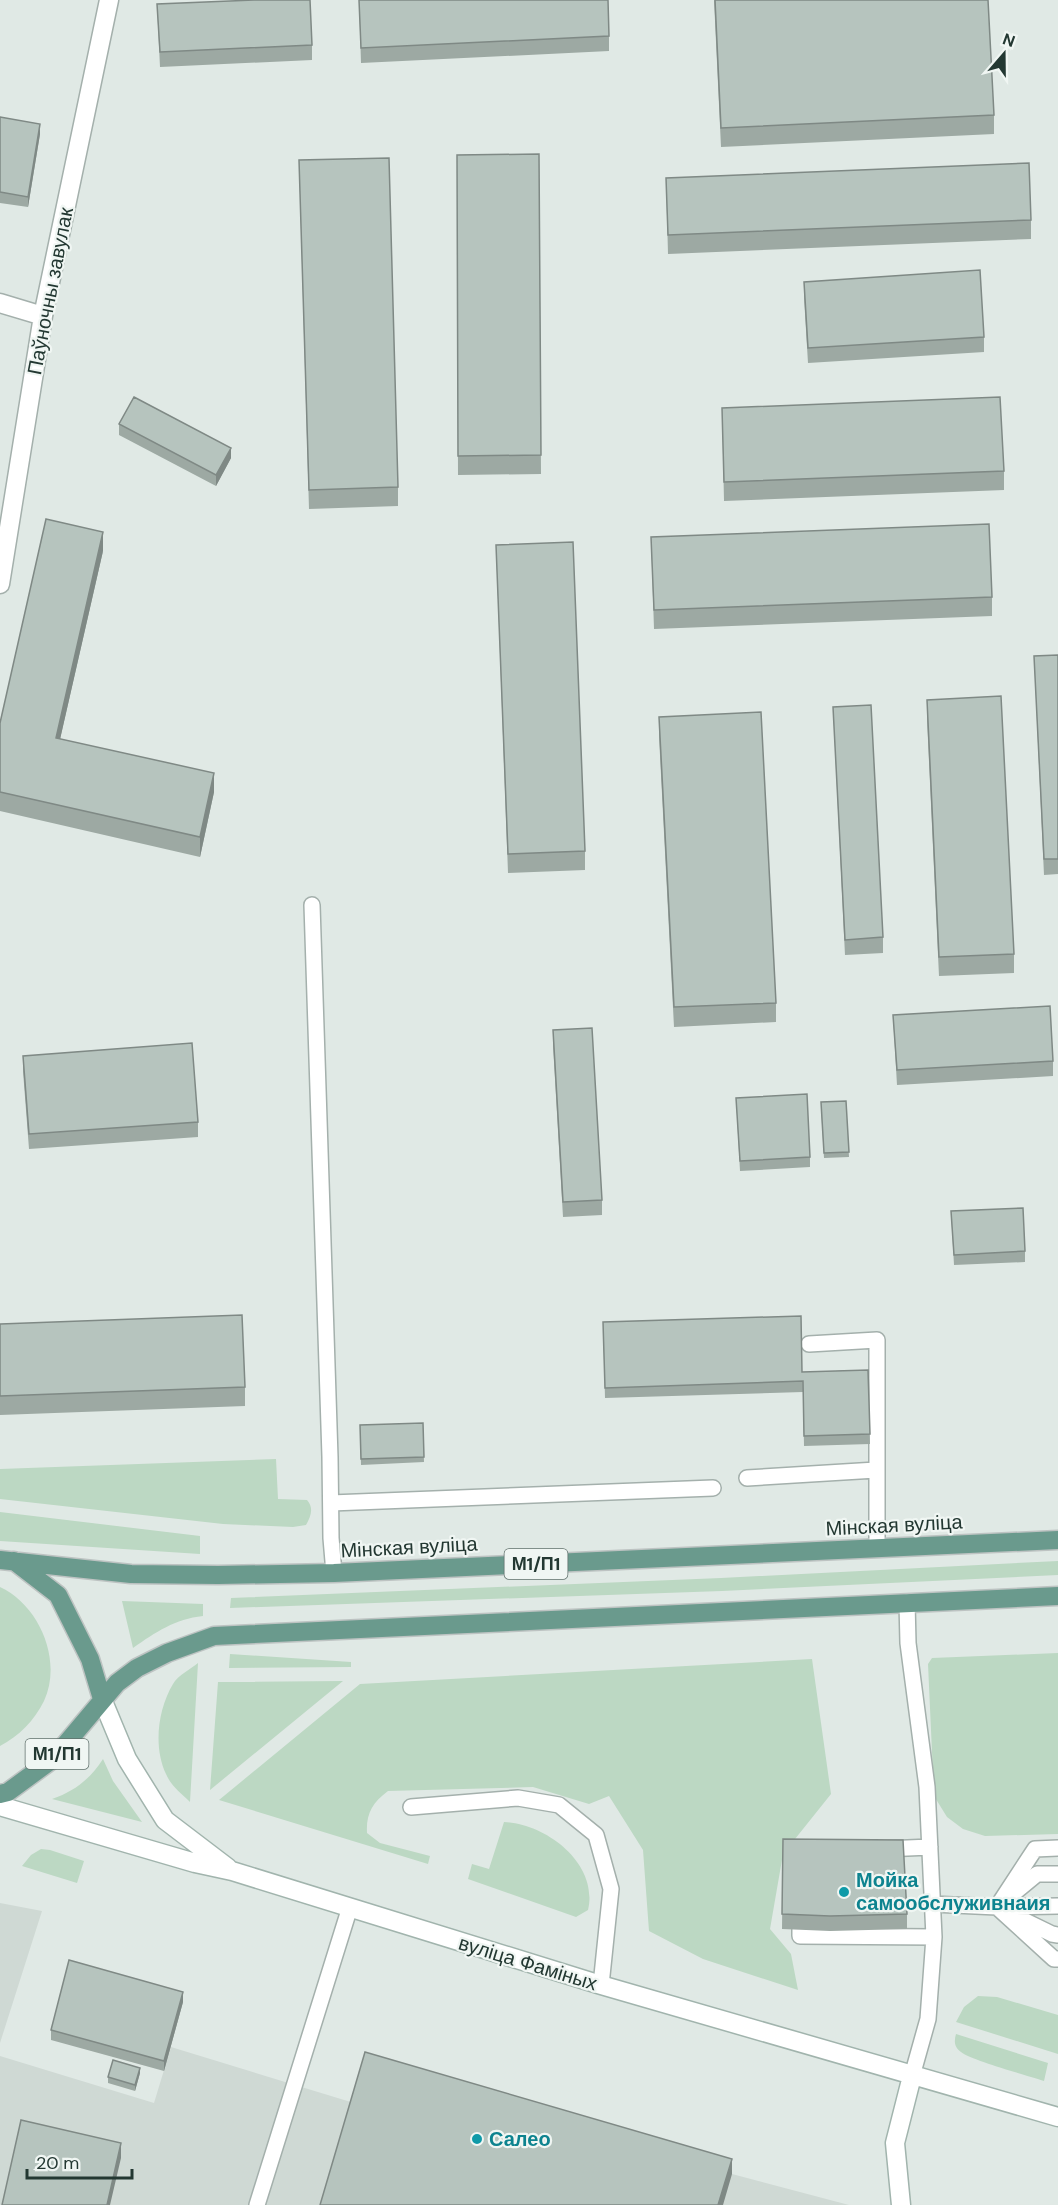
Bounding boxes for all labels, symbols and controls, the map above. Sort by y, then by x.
north arrow [974,24,1034,84]
text: N [1000,29,1018,52]
street label: Паўночны завулак [21,205,79,377]
street label: Мінская вуліца [825,1508,964,1542]
street label: Мінская вуліца [340,1530,479,1564]
road number: М1/П1 [504,1549,568,1579]
road number: М1/П1 [26,1739,88,1769]
place label: Мойка самообслуживнаия [856,1867,1050,1916]
marker: Мойка самообслуживнаия [837,1885,851,1899]
street label: вуліца Фаміных [455,1930,601,1996]
place label: Салео [489,2126,551,2152]
marker: Салео [470,2132,484,2146]
scale bar [27,2142,132,2180]
text: 20 m [36,2151,79,2175]

